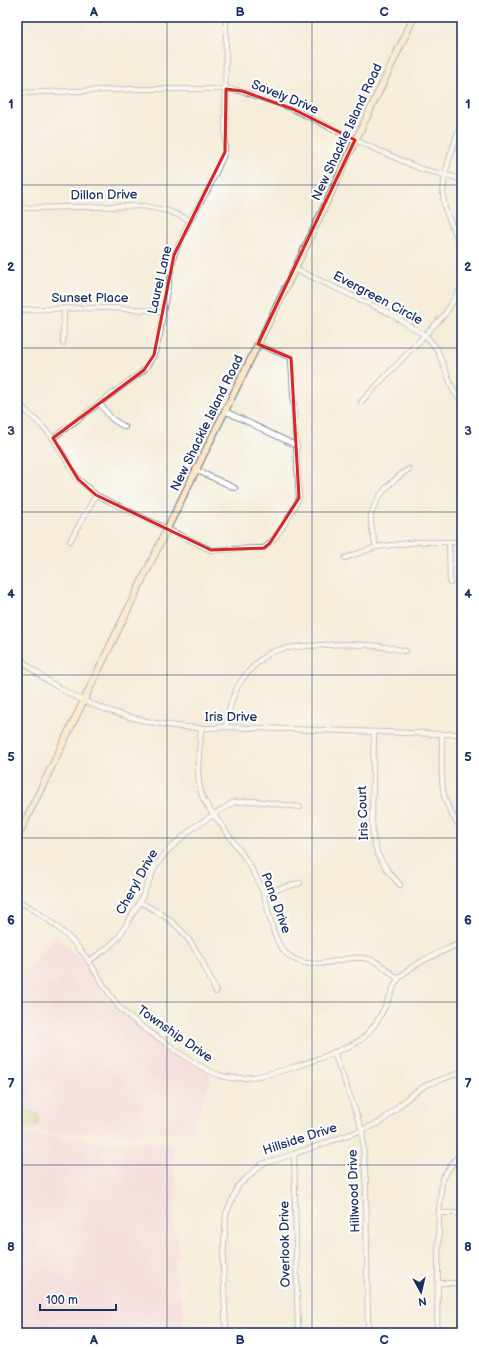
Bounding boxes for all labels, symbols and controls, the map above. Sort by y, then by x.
text: A [89,4,98,20]
text: B [235,4,245,20]
text: C [379,4,389,20]
street label: New Shackle Island Road [308,61,386,203]
street label: Savely Drive [249,76,321,118]
text: 1 [8,96,14,112]
text: 1 [465,96,471,112]
street label: Dillon Drive [70,186,138,204]
street label: Laurel Lane [144,244,176,316]
text: 2 [7,259,15,275]
text: 2 [464,259,472,275]
street label: Evergreen Circle [330,268,426,328]
street label: Sunset Place [51,290,129,306]
street label: New Shackle Island Road [167,352,247,494]
text: 3 [7,423,15,439]
text: 3 [464,423,472,439]
text: 4 [7,586,15,602]
text: 4 [464,586,472,602]
street label: Iris Drive [205,709,257,725]
text: 5 [7,749,15,765]
text: 5 [464,749,472,765]
street label: Iris Court [354,786,372,840]
street label: Cheryl Drive [112,846,162,918]
street label: Pana Drive [258,870,295,936]
text: 6 [7,912,15,928]
text: 6 [464,912,472,928]
street label: Township Drive [134,1002,216,1066]
text: 7 [7,1076,15,1092]
text: 7 [464,1076,472,1092]
street label: Hillside Drive [261,1119,339,1159]
street label: Hillwood Drive [345,1149,363,1233]
street label: Overlook Drive [276,1200,294,1287]
text: 8 [7,1239,15,1255]
text: 8 [464,1239,472,1255]
north arrow [401,1272,441,1312]
scale bar [40,1286,116,1312]
text: 100 m [46,1293,78,1308]
text: N [417,1294,427,1308]
text: A [89,1332,98,1348]
text: B [235,1332,245,1348]
text: C [379,1332,389,1348]

